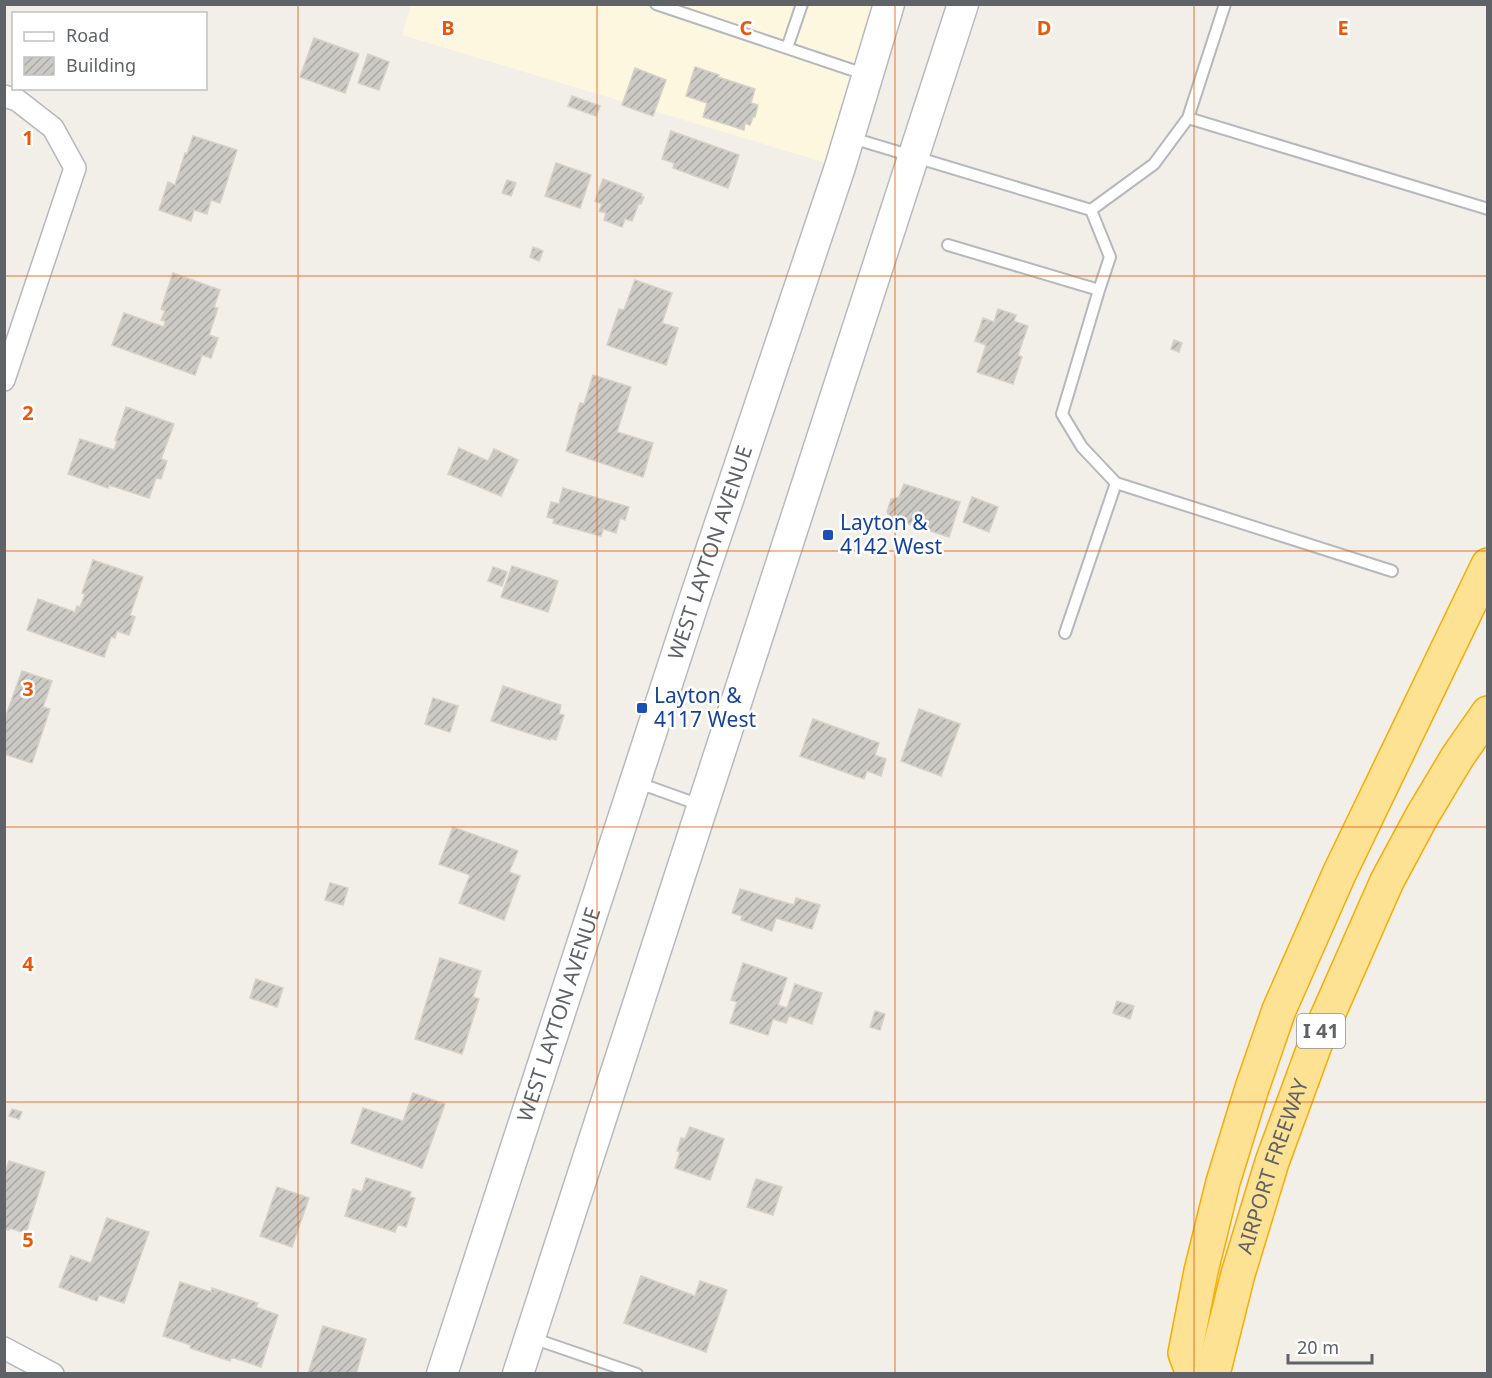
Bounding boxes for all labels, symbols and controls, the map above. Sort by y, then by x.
legend [12,12,207,90]
text: B [441,14,455,41]
text: C [740,14,753,41]
text: D [1037,14,1051,41]
text: E [1337,14,1349,41]
text: Road [66,23,109,47]
text: Building [66,53,136,77]
text: 1 [22,124,34,151]
text: 2 [22,399,34,426]
street label: WEST LAYTON AVENUE [661,442,758,663]
place label: Layton & 4142 West [840,508,943,560]
marker: Layton & 4142 West [821,528,835,542]
text: 3 [22,675,34,702]
place label: Layton & 4117 West [654,681,757,733]
marker: Layton & 4117 West [635,701,649,715]
street label: WEST LAYTON AVENUE [510,903,606,1125]
text: 4 [22,950,34,977]
road number: I 41 [1297,1014,1345,1048]
street label: AIRPORT FREEWAY [1230,1075,1314,1257]
text: 5 [22,1226,34,1253]
scale bar [1288,1327,1372,1365]
text: 20 m [1297,1335,1339,1359]

